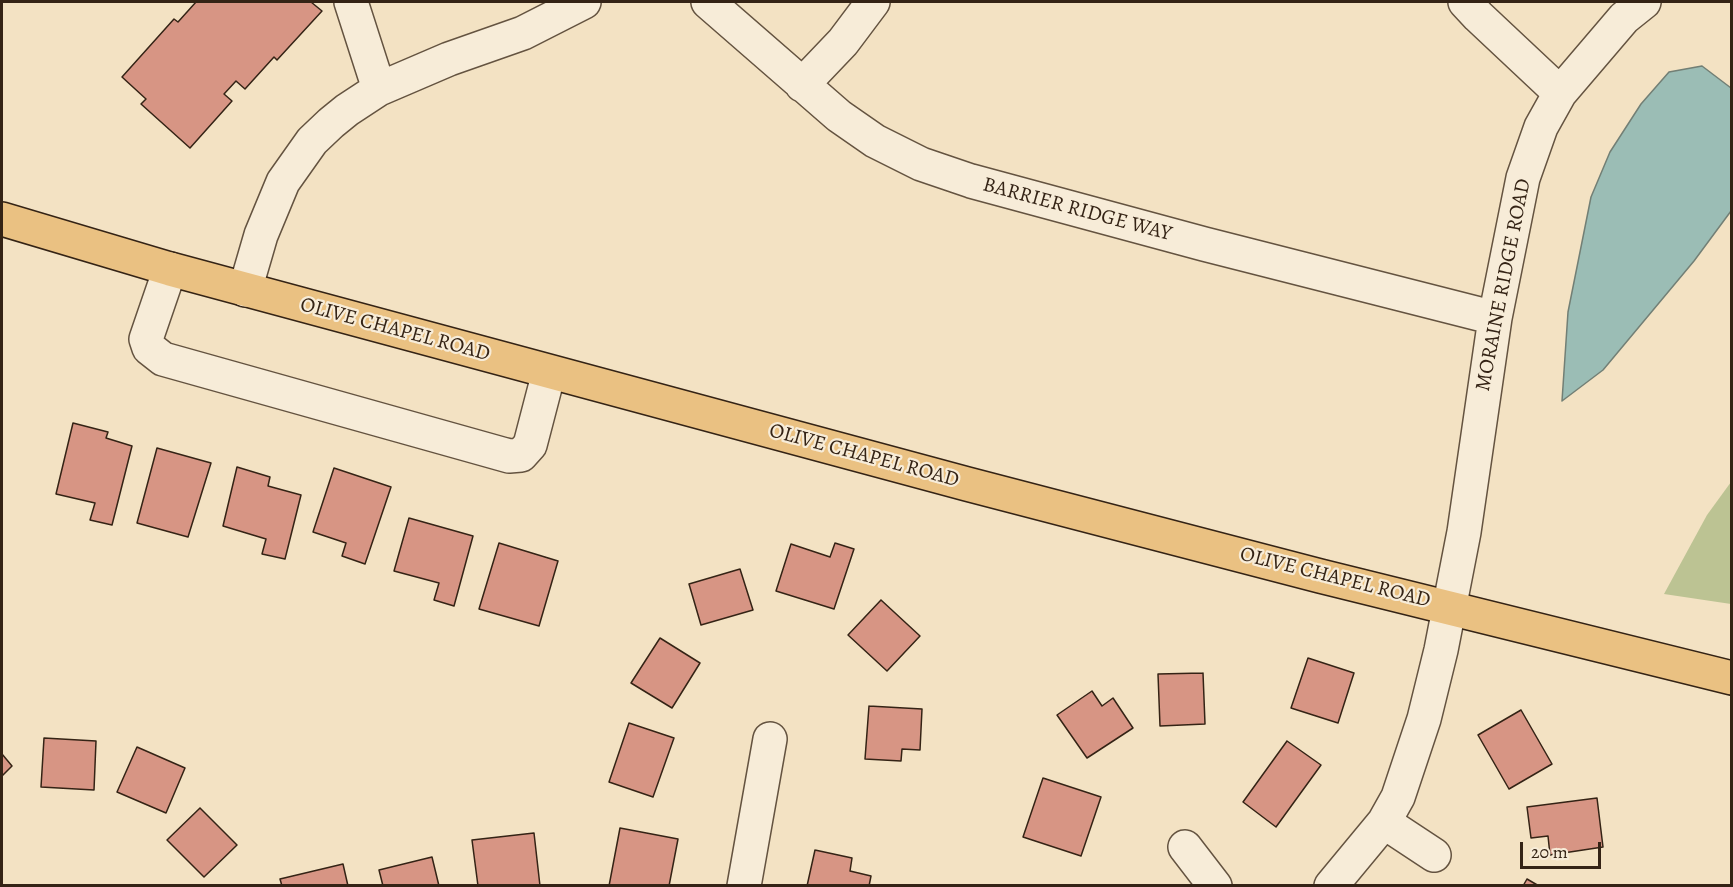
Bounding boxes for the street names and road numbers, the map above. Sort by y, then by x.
street label: BARRIER RIDGE WAY [980,173,1174,247]
street label: MORAINE RIDGE ROAD [1471,176,1537,394]
street label: OLIVE CHAPEL ROAD [297,293,493,367]
street label: OLIVE CHAPEL ROAD [766,419,962,493]
street label: OLIVE CHAPEL ROAD [1237,542,1433,614]

